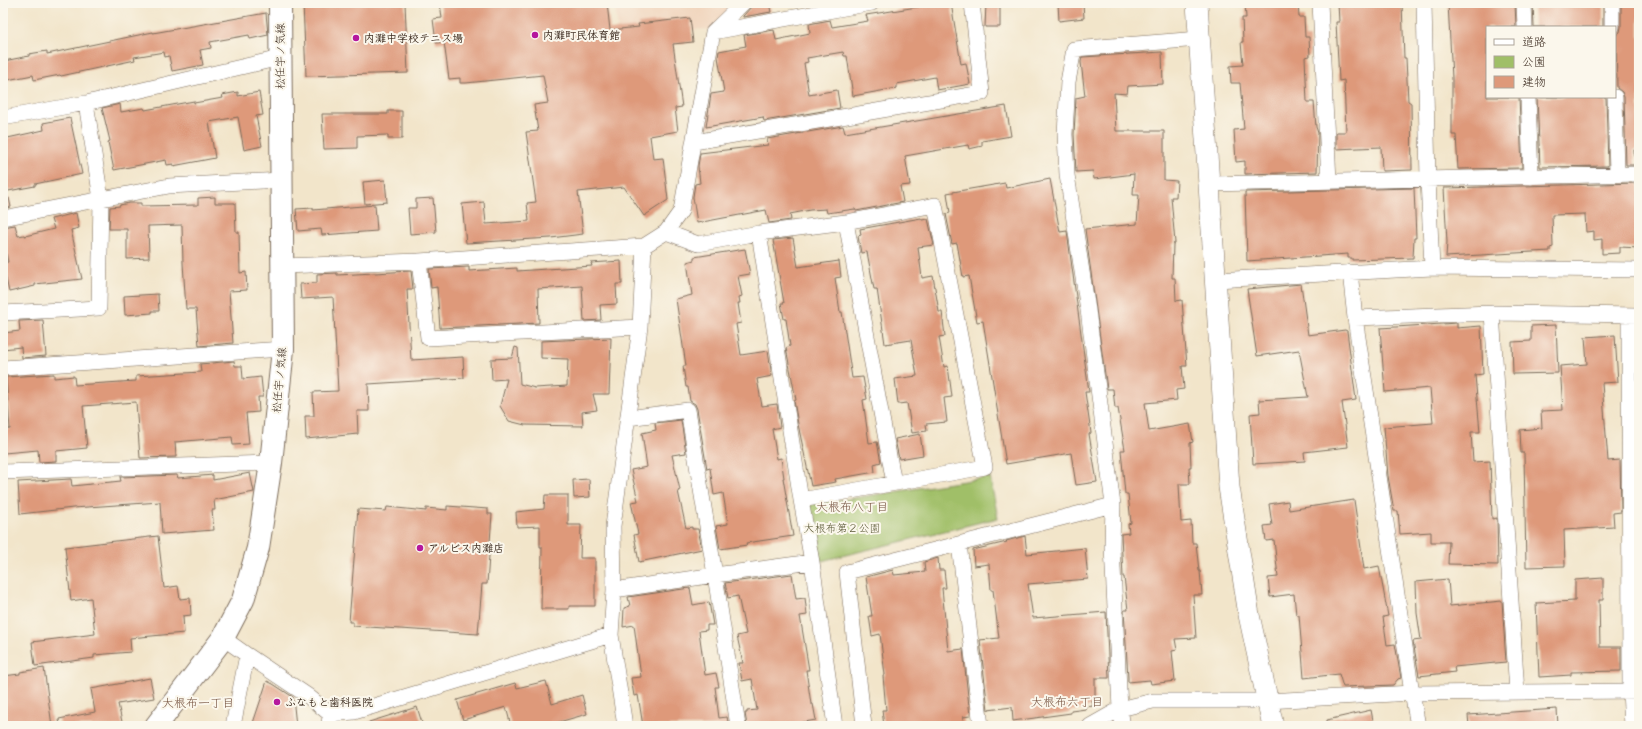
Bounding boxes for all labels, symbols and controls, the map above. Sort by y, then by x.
street label: 松任宇ノ気線 [271,23,290,89]
place label: 内灘町民体育館 [543,26,620,45]
legend [1486,26,1616,98]
place label: 内灘中学校テニス場 [364,29,463,48]
marker: 内灘町民体育館 [530,30,540,40]
text: 道路 [1522,31,1546,53]
marker: 内灘中学校テニス場 [351,33,361,43]
text: 公園 [1522,51,1546,73]
text: 建物 [1522,71,1546,93]
street label: 松任宇ノ気線 [267,346,292,414]
district label: 大根布八丁目 [816,496,888,518]
park label: 大根布第２公園 [804,519,881,538]
place label: アルビス内灘店 [428,539,504,558]
marker: アルビス内灘店 [415,543,425,553]
district label: 大根布六丁目 [1031,691,1103,713]
district label: 大根布一丁目 [162,692,234,714]
place label: ふなもと歯科医院 [285,693,373,712]
marker: ふなもと歯科医院 [272,697,282,707]

